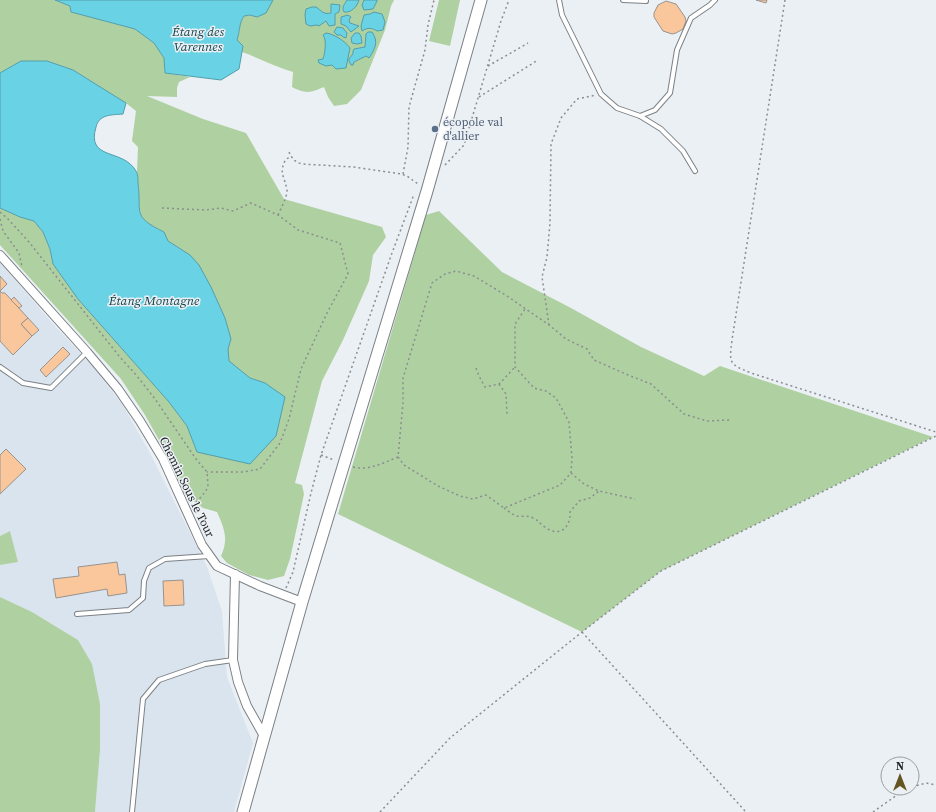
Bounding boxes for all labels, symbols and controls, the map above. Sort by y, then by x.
water label: Étang des Varennes [171,23,224,55]
place label: écopole val d'allier [443,114,503,144]
marker: écopole val d'allier [430,124,440,134]
water label: Étang Montagne [108,292,200,309]
street label: Chemin Sous le Tour [156,434,218,540]
north arrow [880,756,920,796]
text: N [896,759,904,774]

